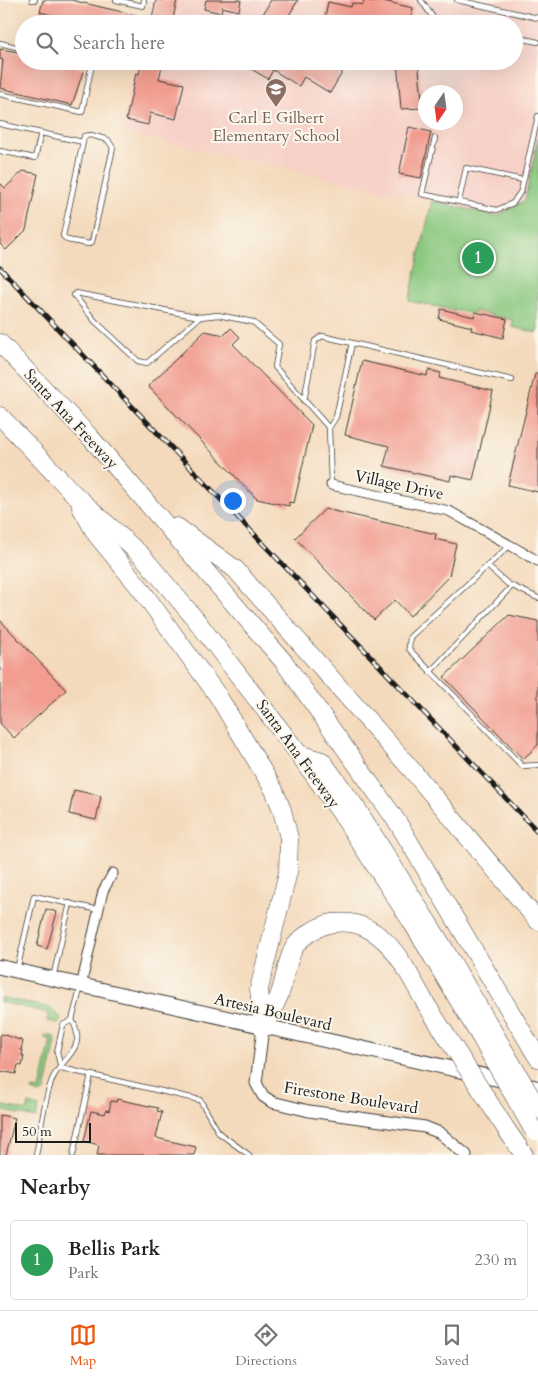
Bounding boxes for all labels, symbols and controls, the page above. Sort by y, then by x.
search box [15,15,523,70]
icon: search [33,29,61,57]
text: Search here [73,30,165,56]
school or university icon: Carl E Gilbert Elementary School [264,77,288,108]
north arrow [418,85,463,130]
place label: Carl E Gilbert Elementary School [212,107,340,147]
pin: 1 [462,239,494,277]
street label: Santa Ana Freeway [19,364,124,474]
street label: Village Drive [352,465,446,505]
your location [220,488,246,514]
street label: Santa Ana Freeway [251,695,345,813]
street label: Artesia Boulevard [212,988,334,1036]
street label: Firestone Boulevard [282,1077,420,1120]
scale bar [15,1120,91,1143]
text: 50 m [22,1122,52,1141]
text: Nearby [20,1173,91,1202]
text: Bellis Park [68,1236,160,1262]
text: 1 [33,1249,41,1271]
text: 230 m [475,1249,517,1271]
text: Park [68,1262,99,1284]
tab: Map [69,1321,97,1370]
tab: Directions [235,1321,297,1370]
tab: Saved [435,1321,469,1370]

